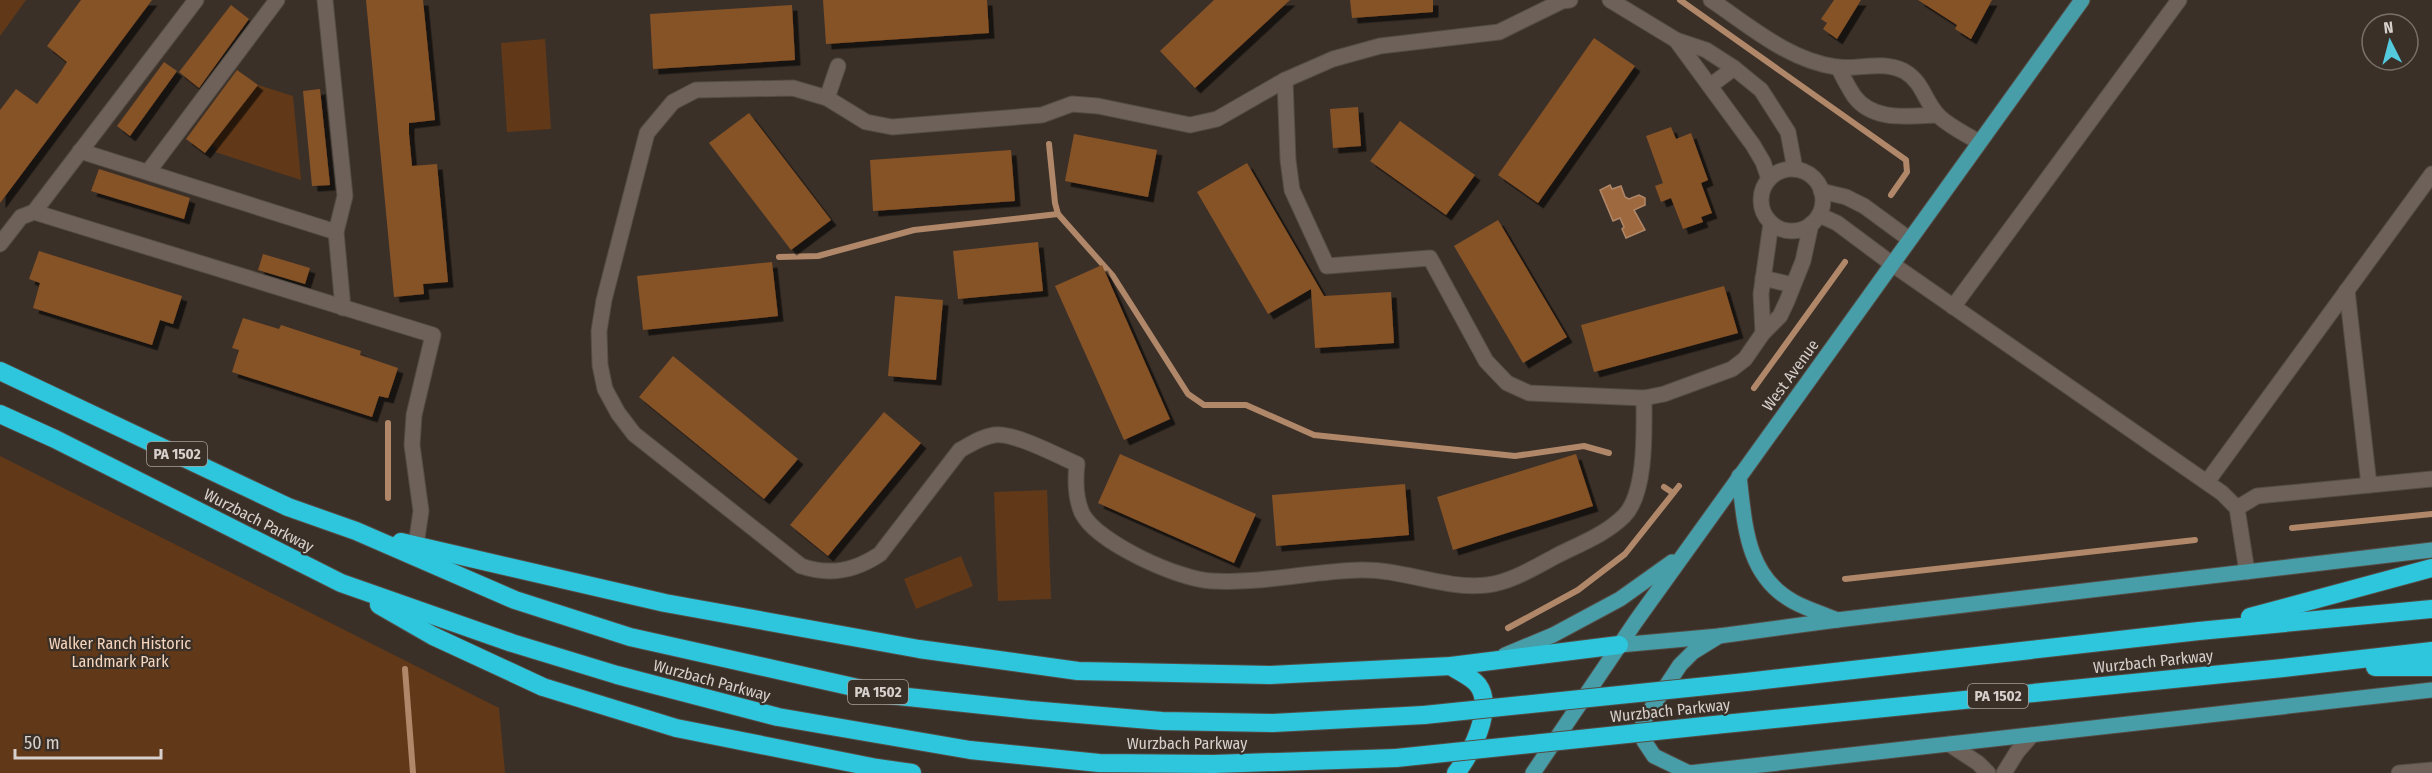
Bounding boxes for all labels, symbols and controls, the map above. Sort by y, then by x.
north arrow [2360,12,2420,72]
text: N [2383,18,2394,38]
street label: West Avenue [1758,336,1823,415]
road number: PA 1502 [147,442,207,466]
street label: Wurzbach Parkway [201,485,318,557]
park label: Walker Ranch Historic Landmark Park [49,634,191,671]
street label: Wurzbach Parkway [2092,646,2215,677]
street label: Wurzbach Parkway [651,656,773,705]
road number: PA 1502 [848,680,908,704]
road number: PA 1502 [1968,684,2028,708]
street label: Wurzbach Parkway [1609,695,1732,726]
scale bar [15,722,160,760]
text: 50 m [24,732,60,754]
street label: Wurzbach Parkway [1127,734,1248,753]

